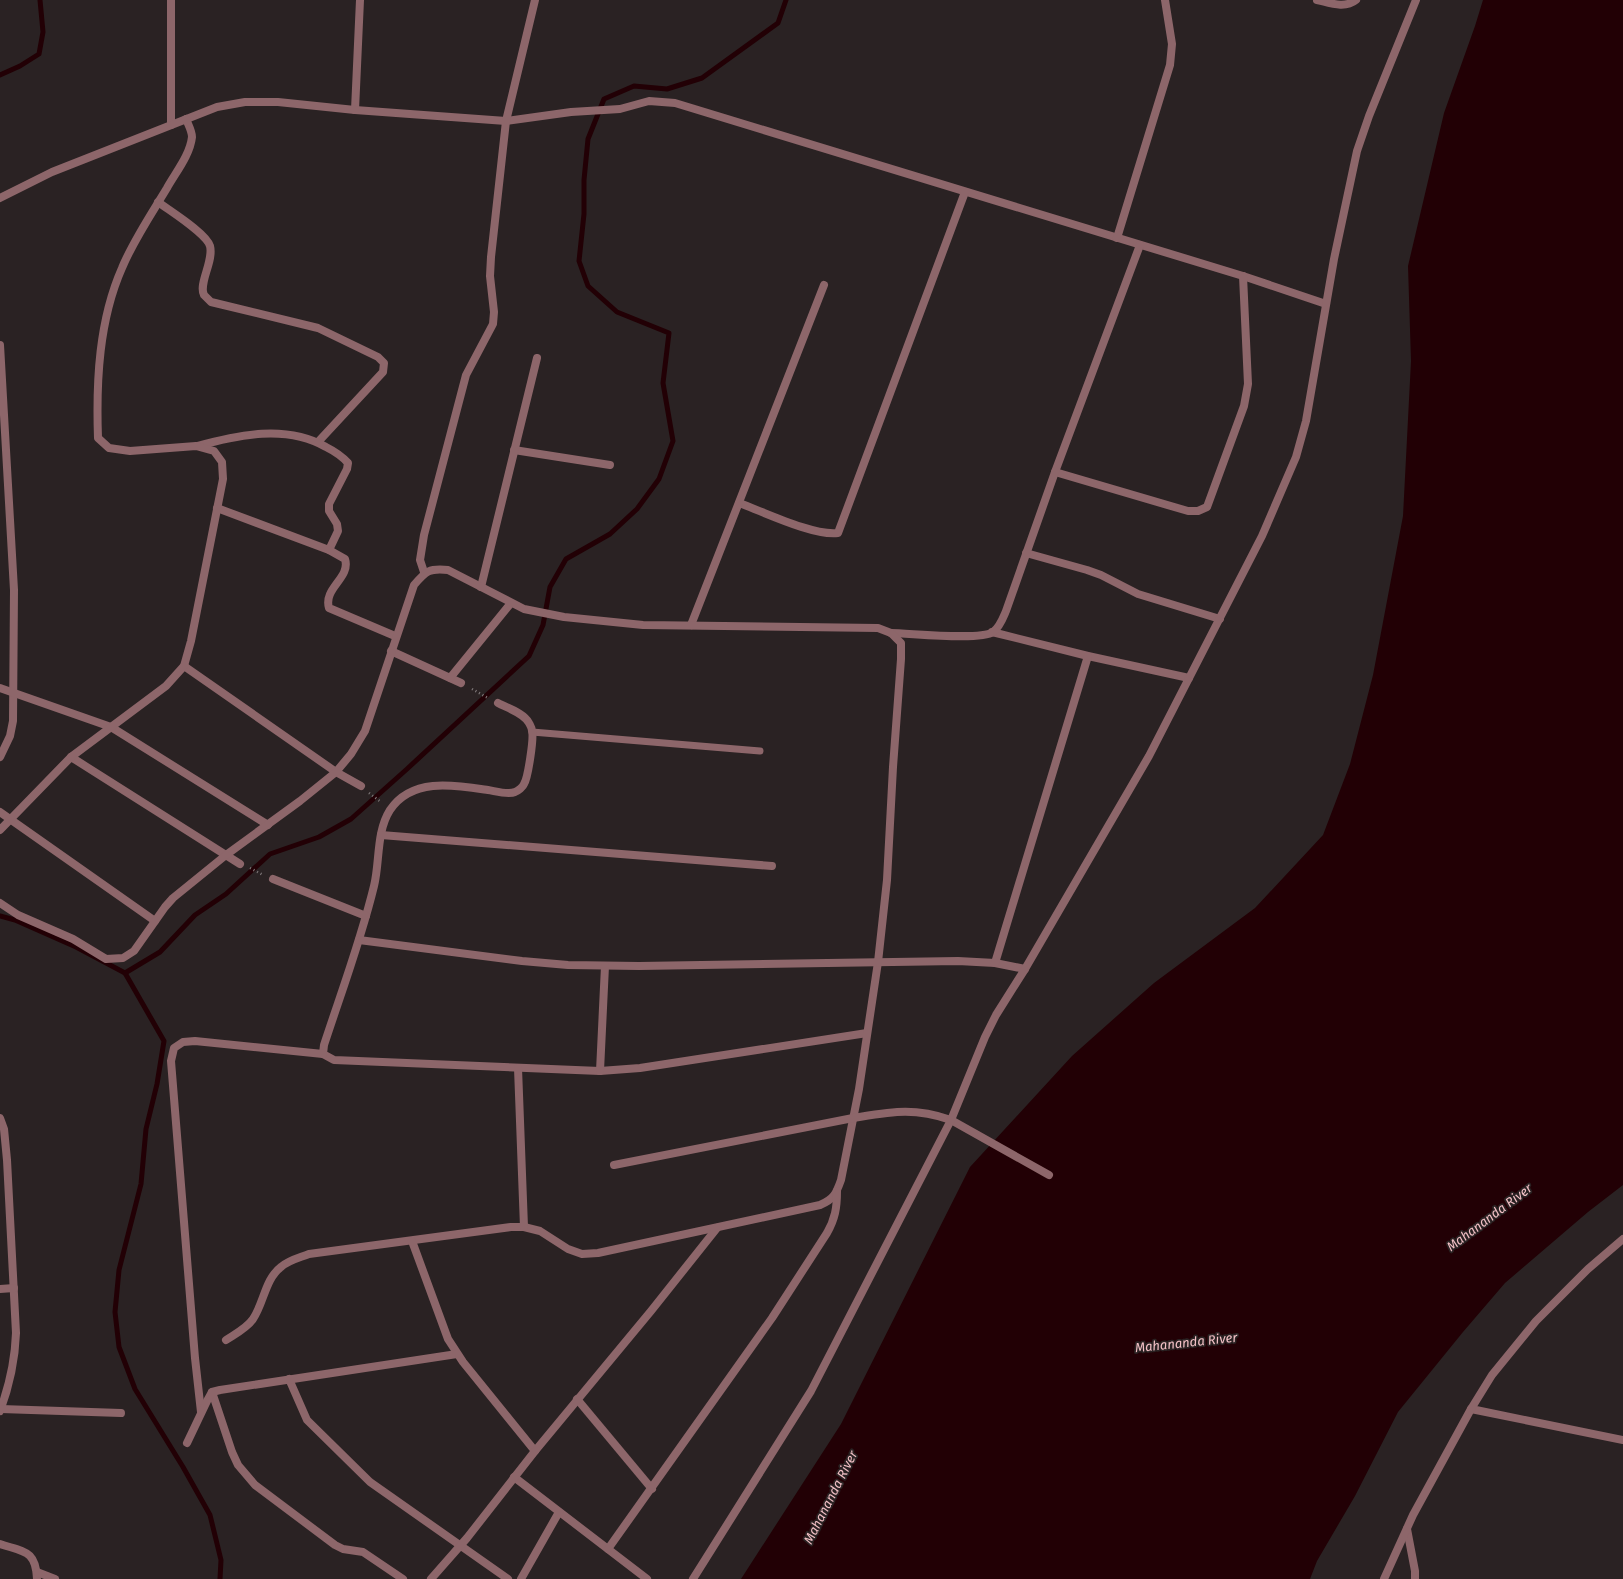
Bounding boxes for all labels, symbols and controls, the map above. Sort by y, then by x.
water label: Mahananda River [1444,1180,1536,1254]
water label: Mahananda River [1134,1330,1239,1355]
water label: Mahananda River [800,1447,861,1546]

